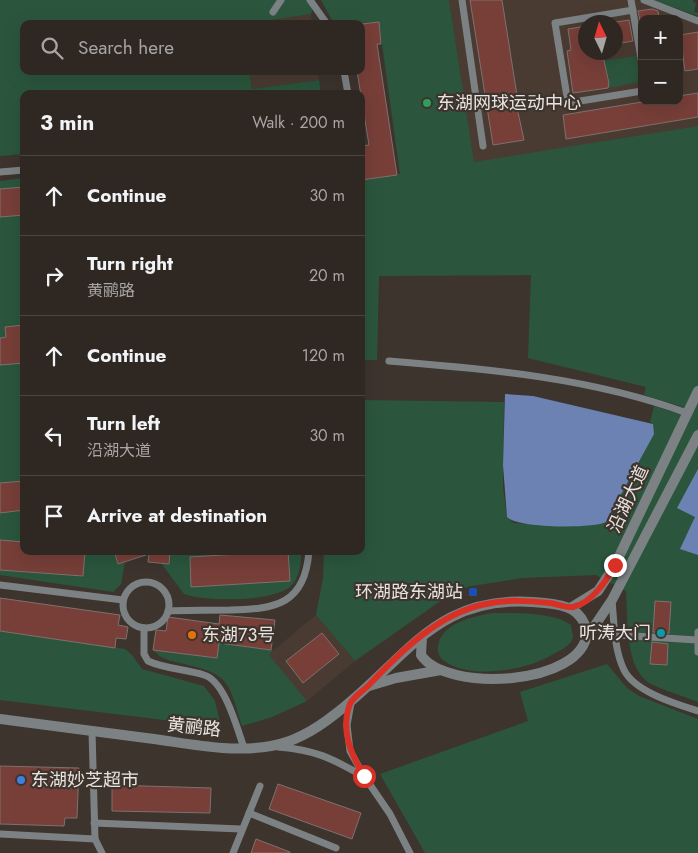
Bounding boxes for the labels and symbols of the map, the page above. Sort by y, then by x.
north arrow [578,15,623,60]
place label: 东湖网球运动中心 [437,90,581,116]
marker: 东湖网球运动中心 [421,97,433,109]
street label: 沿湖大道 [601,461,655,537]
route end [604,554,627,577]
place label: 环湖路东湖站 [355,579,463,605]
marker: 环湖路东湖站 [467,586,479,598]
place label: 听涛大门 [579,620,651,646]
place label: 东湖73号 [202,622,275,648]
marker: 听涛大门 [655,627,667,639]
marker: 东湖73号 [186,629,198,641]
street label: 黄鹂路 [166,711,222,743]
route start [353,765,376,788]
place label: 东湖妙芝超市 [31,767,139,793]
marker: 东湖妙芝超市 [15,774,27,786]

